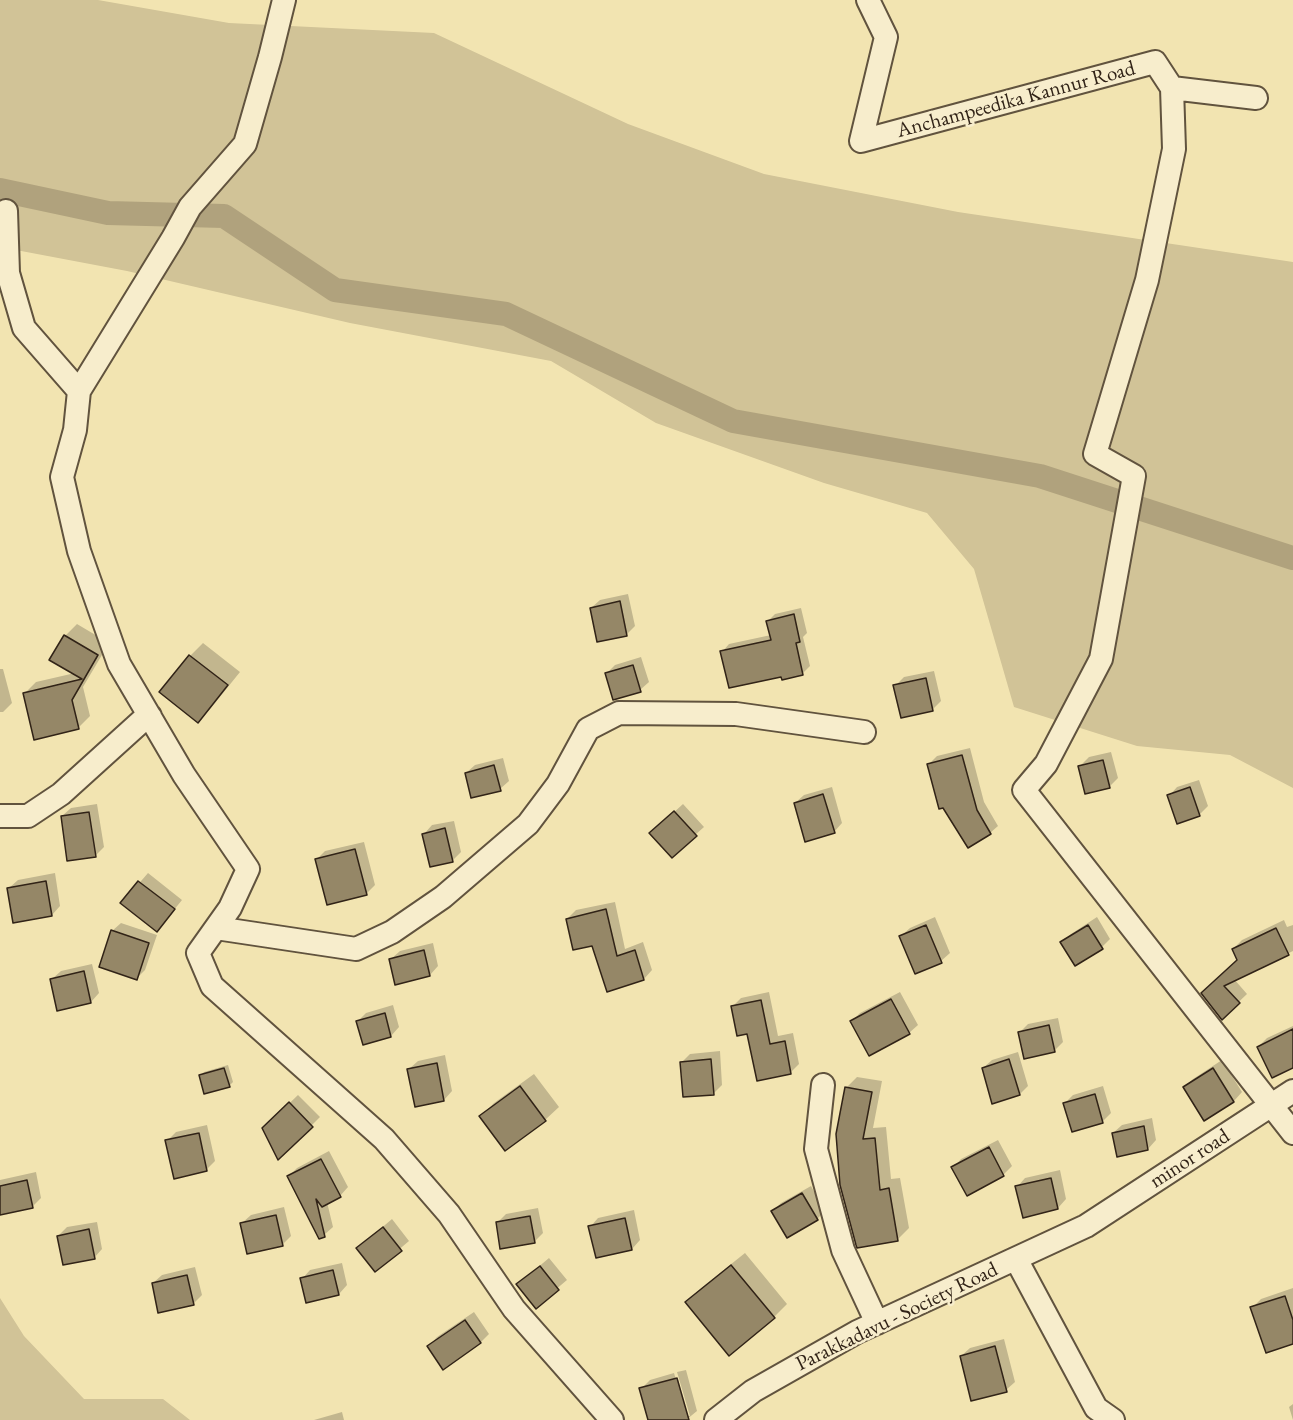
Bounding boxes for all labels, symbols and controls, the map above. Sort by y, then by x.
street label: Anchampeedika Kannur Road [894,56,1138,144]
street label: minor road [1145,1124,1235,1194]
street label: Parakkadavu - Society Road [792,1257,1002,1377]

